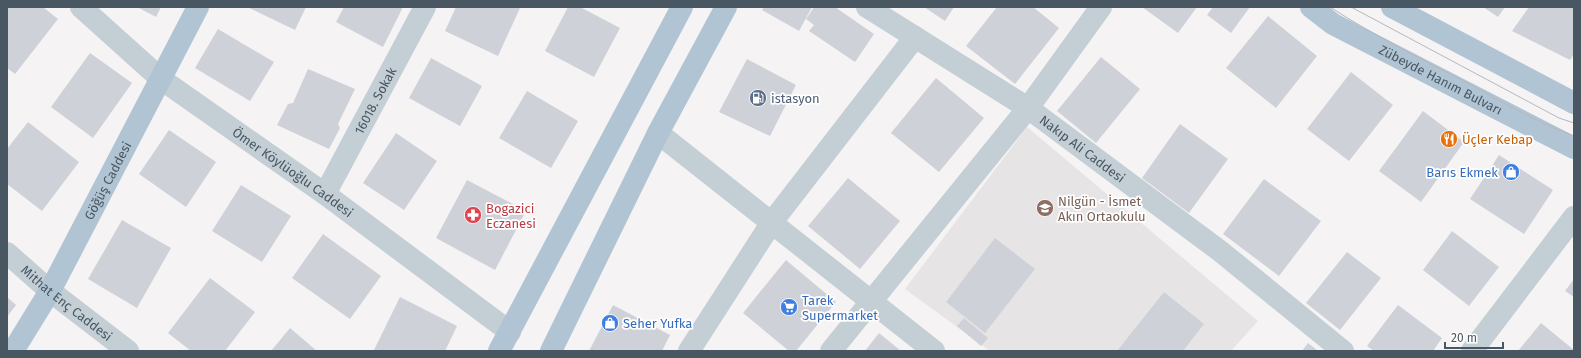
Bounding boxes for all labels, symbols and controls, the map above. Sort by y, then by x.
street label: Zübeyde Hanım Bulvarı [1376,42,1505,118]
street label: 16018. Sokak [351,64,400,137]
fuel station icon: istasyon [748,88,768,108]
place label: istasyon [771,91,820,106]
street label: Nakıp Ali Caddesi [1037,112,1128,186]
street label: Ömer Köylüoğlu Caddesi [229,124,356,220]
restaurant icon: Üçler Kebap [1439,129,1459,149]
place label: Üçler Kebap [1462,131,1533,147]
street label: Göğüş Caddesi [81,139,135,222]
shop icon: Barıs Ekmek [1501,162,1521,182]
place label: Barıs Ekmek [1426,165,1498,180]
place label: Nilgün - İsmet Akın Ortaokulu [1058,194,1146,224]
school or university icon: Nilgün - İsmet Akın Ortaokulu [1035,198,1055,218]
place label: Bogazici Eczanesi [486,201,536,231]
pharmacy icon: Bogazici Eczanesi [463,205,483,225]
street label: Mithat Enç Caddesi [18,262,115,344]
place label: Tarek Supermarket [802,293,878,323]
supermarket icon: Tarek Supermarket [779,297,799,317]
shop icon: Seher Yufka [600,313,620,333]
place label: Seher Yufka [623,316,692,331]
scale bar [1445,324,1503,350]
text: 20 m [1451,331,1477,345]

